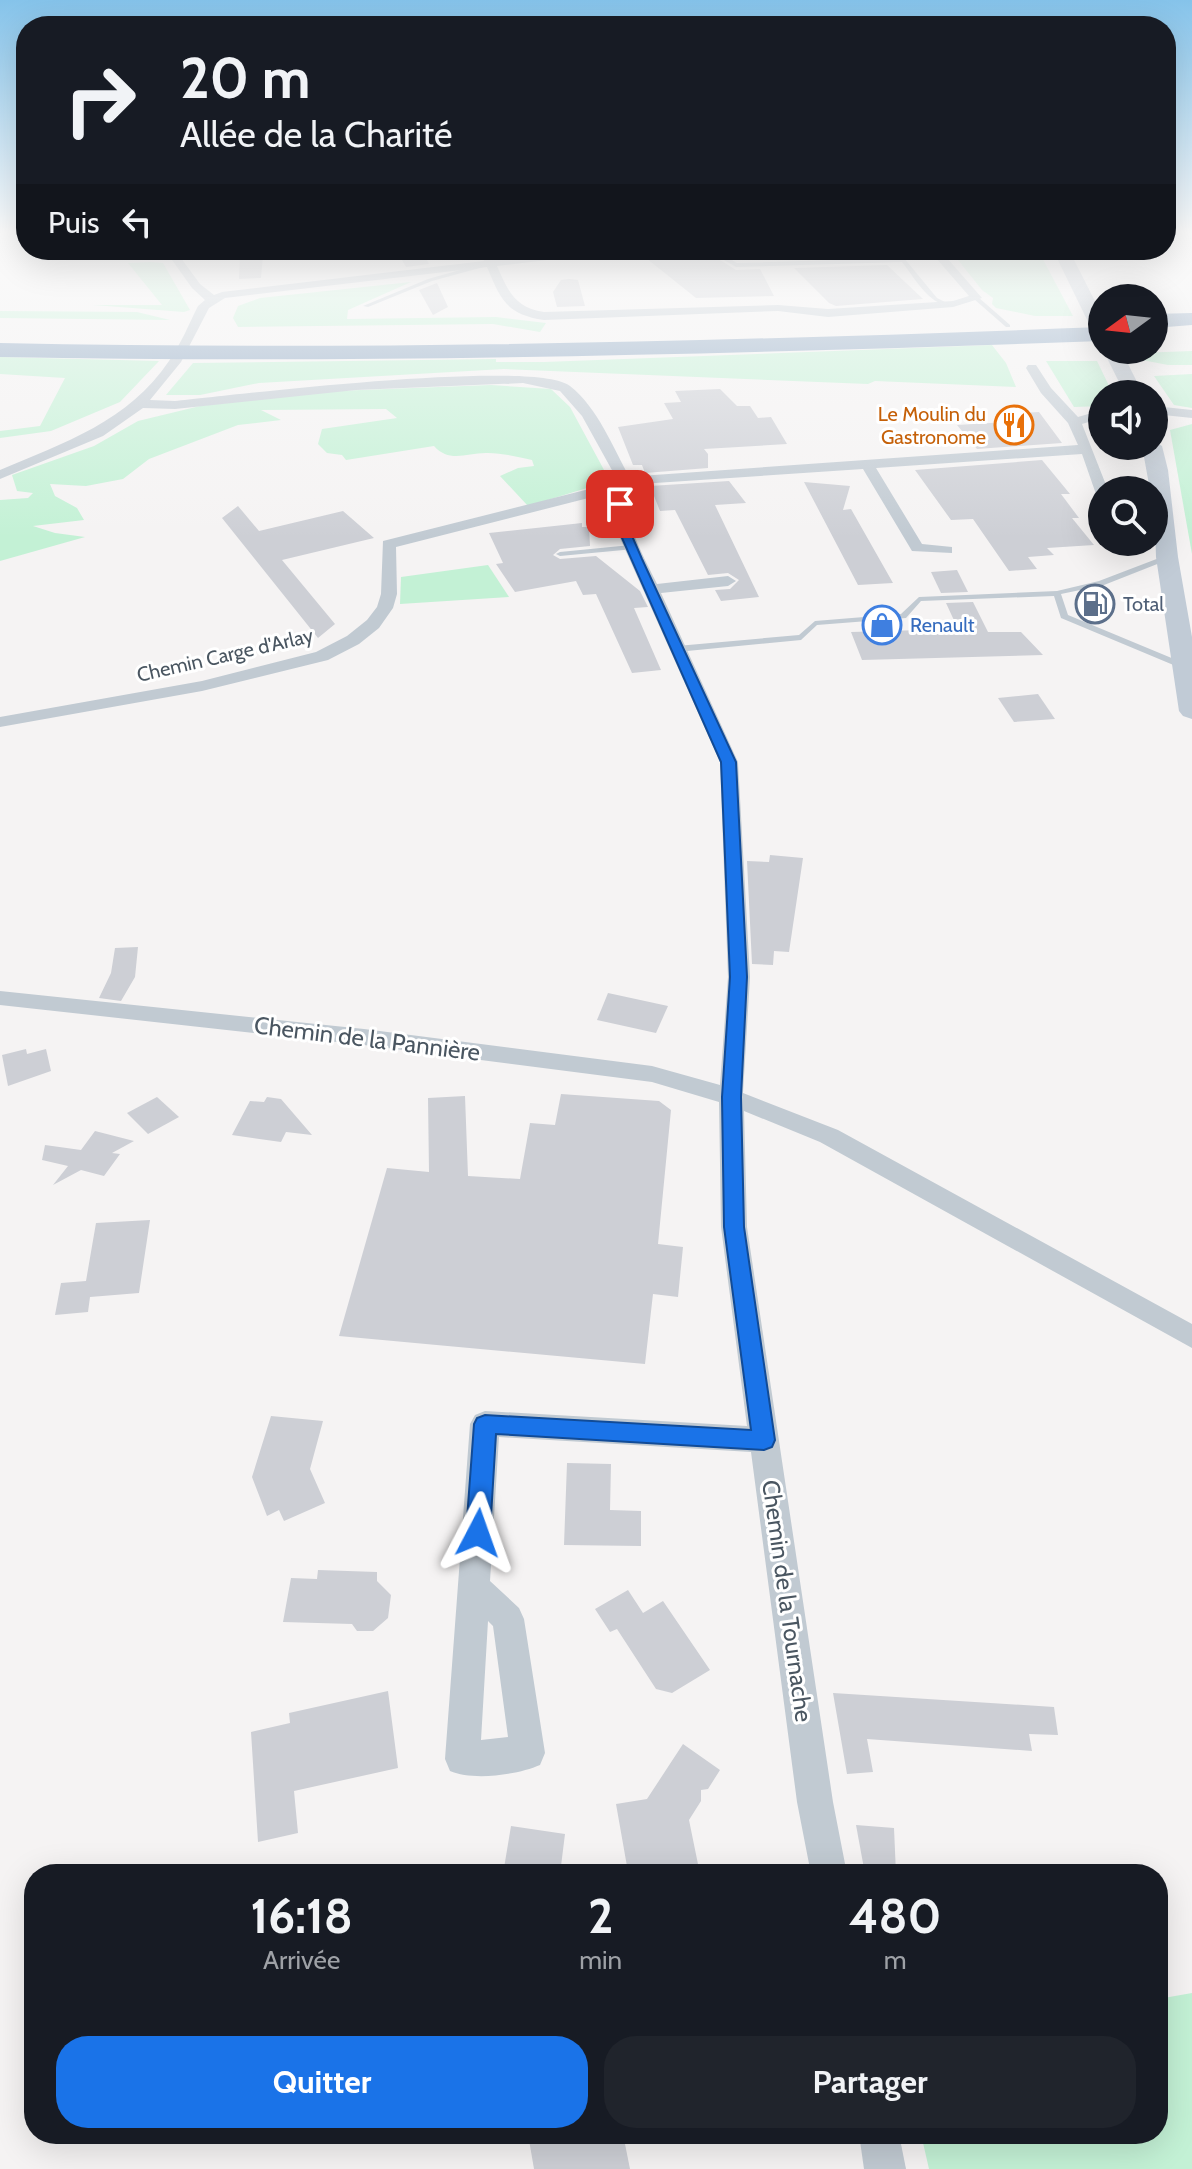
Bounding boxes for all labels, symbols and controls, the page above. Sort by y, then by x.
text: 20 m [180,44,310,112]
icon: right [48,48,152,152]
text: Allée de la Charité [180,112,452,156]
icon: left [115,200,159,244]
text: Puis [48,204,99,241]
north arrow [1088,284,1168,364]
map controls [1088,284,1168,556]
button: sound [1088,380,1168,460]
place label: Le Moulin du Gastronome [878,402,986,449]
restaurant icon: Le Moulin du Gastronome [993,404,1035,446]
pin [586,470,654,538]
button: search [1088,476,1168,556]
icon: arrive [598,482,642,526]
fuel station icon: Total [1074,583,1116,625]
place label: Total [1123,592,1164,616]
shop icon: Renault [861,604,903,646]
place label: Renault [910,613,975,637]
street label: Chemin Carge d'Arlay [135,623,315,687]
street label: Chemin de la Pannière [252,1010,482,1067]
street label: Chemin de la Tournache [756,1478,819,1724]
position arrow [436,1491,520,1575]
text: 16:18 [251,1887,353,1945]
text: 2 [588,1887,613,1945]
text: 480 [849,1887,941,1945]
text: Arrivée [263,1944,340,1976]
text: min [579,1944,622,1976]
text: m [884,1944,906,1976]
button: Quitter [56,2036,588,2128]
button: Partager [604,2036,1136,2128]

